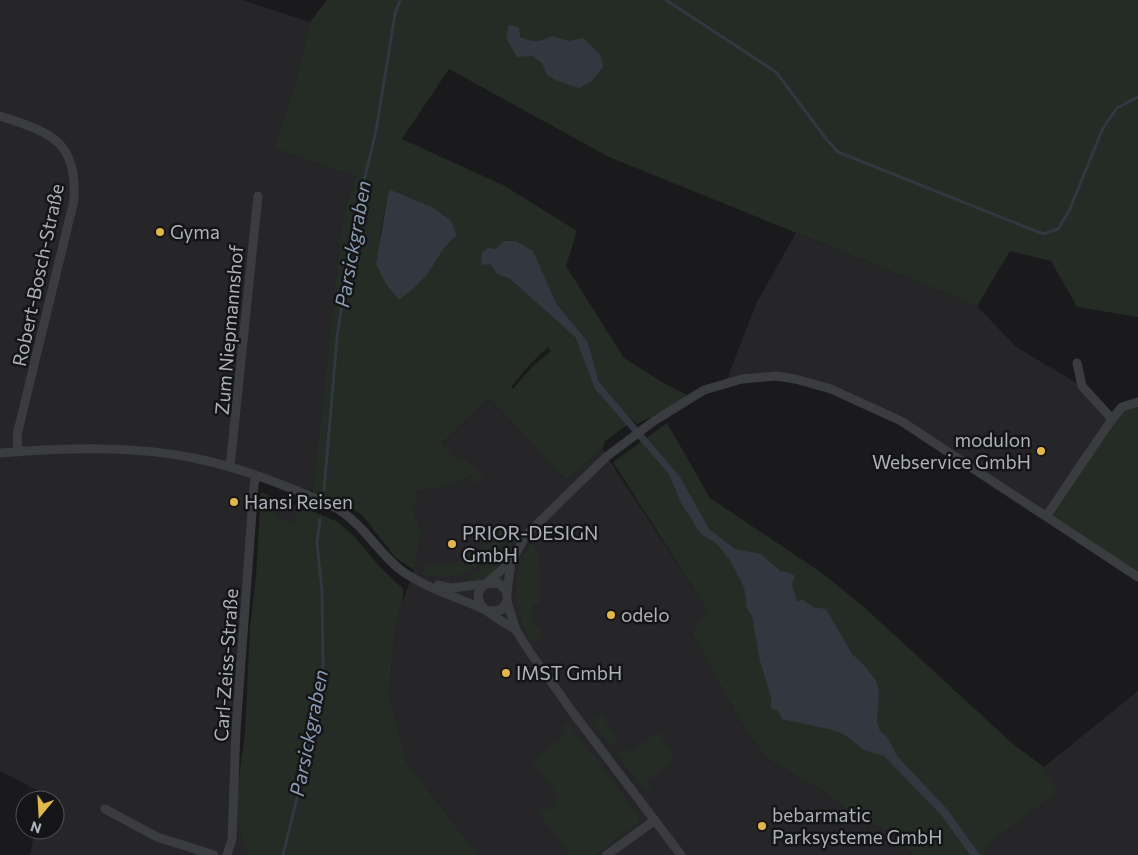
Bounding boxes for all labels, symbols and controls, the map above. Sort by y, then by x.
water label: Parsickgraben [329,178,375,309]
street label: Robert-Bosch-Straße [7,181,68,368]
place label: Gyma [170,220,220,243]
marker: Gyma [154,226,166,238]
street label: Zum Niepmannshof [210,243,247,416]
place label: modulon Webservice GmbH [872,428,1031,473]
marker: modulon Webservice GmbH [1035,445,1047,457]
place label: Hansi Reisen [244,490,353,513]
marker: Hansi Reisen [228,496,240,508]
place label: PRIOR-DESIGN GmbH [462,521,598,566]
marker: PRIOR-DESIGN GmbH [446,538,458,550]
street label: Carl-Zeiss-Straße [209,588,242,742]
place label: odelo [621,603,670,626]
marker: odelo [605,609,617,621]
place label: IMST GmbH [516,661,622,684]
water label: Parsickgraben [284,667,332,798]
marker: IMST GmbH [500,667,512,679]
north arrow [15,790,65,840]
place label: bebarmatic Parksysteme GmbH [772,803,942,848]
text: N [28,818,43,838]
marker: bebarmatic Parksysteme GmbH [756,820,768,832]

